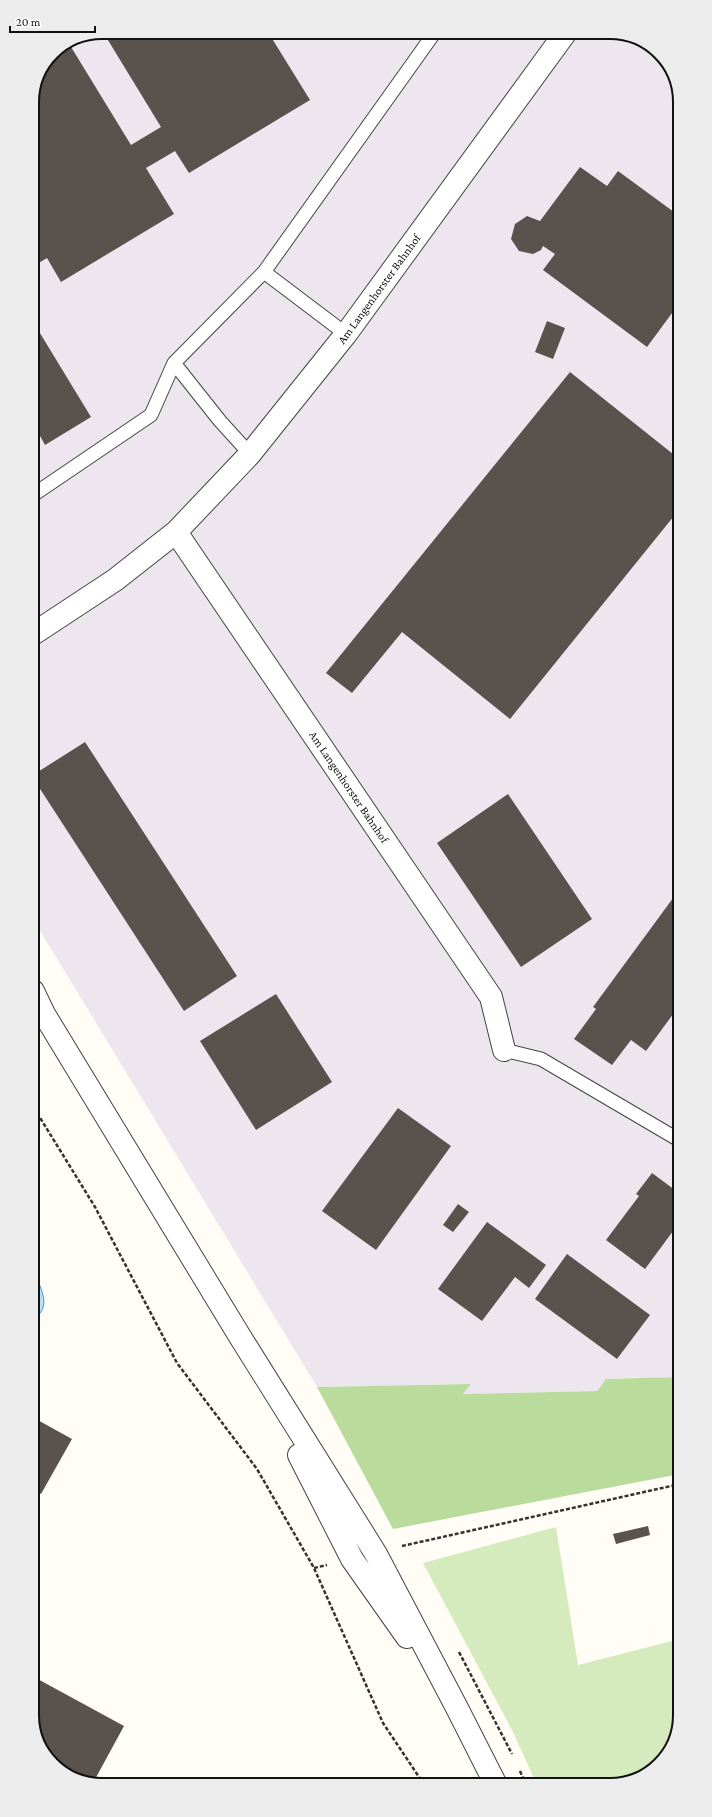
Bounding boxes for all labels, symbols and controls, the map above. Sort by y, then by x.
scale bar [10,8,95,34]
text: 20 m [16,15,41,29]
street label: Am Langenhorster Bahnhof [335,230,424,347]
street label: Am Langenhorster Bahnhof [306,728,393,847]

